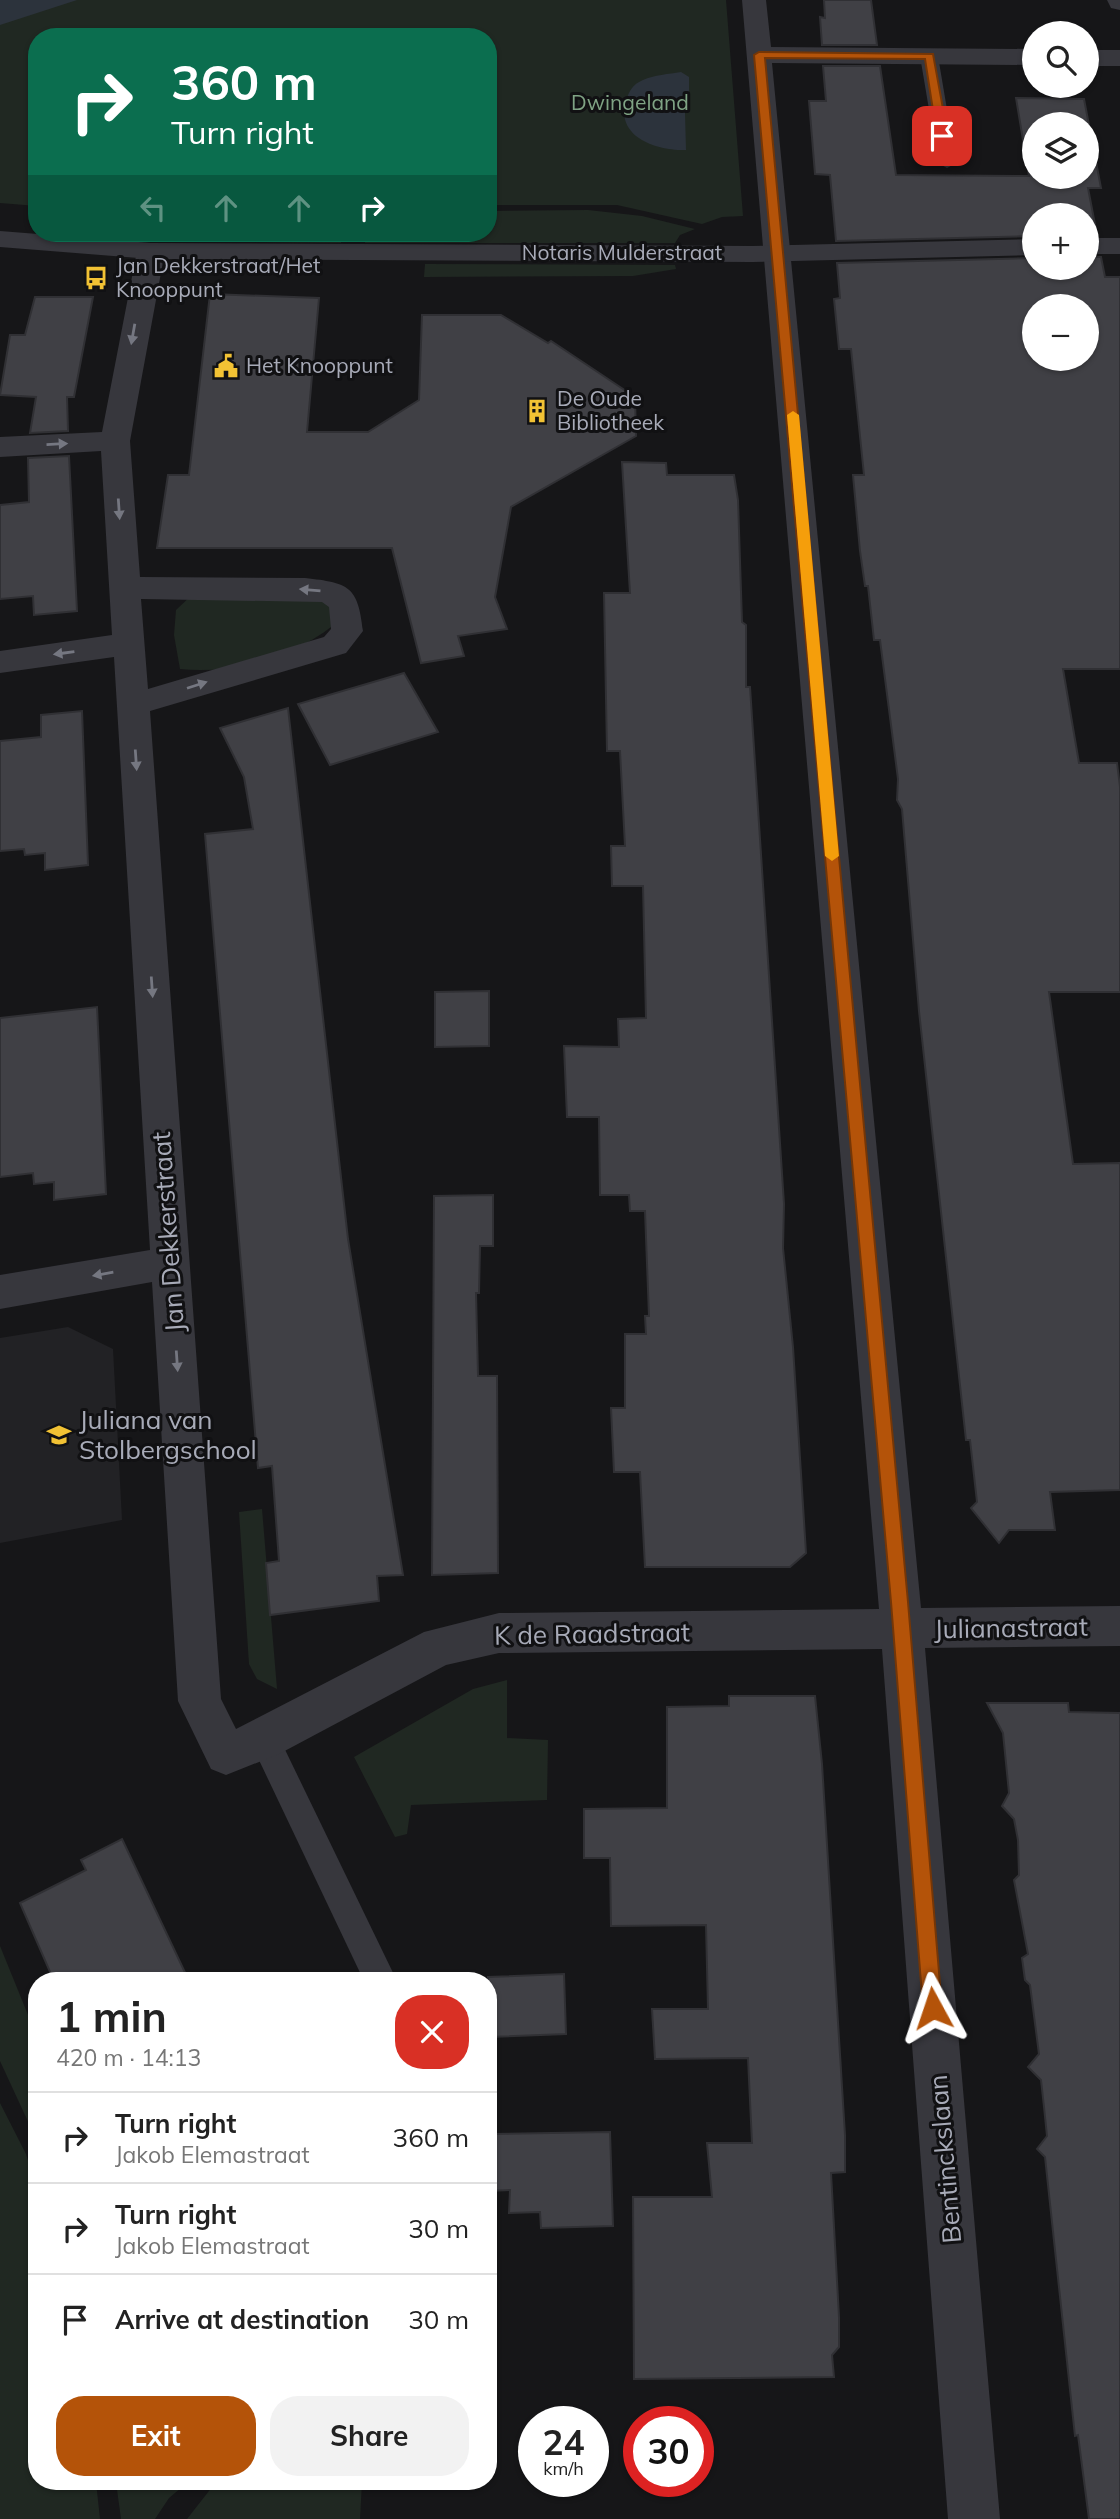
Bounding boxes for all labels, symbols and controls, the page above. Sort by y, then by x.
map controls [1022,21,1099,371]
button: search [1022,21,1099,98]
text: 360 m [171,51,317,112]
icon: right [56,56,147,147]
park label: Dwingeland [571,89,689,115]
pin [912,106,972,166]
text: Turn right [171,112,314,152]
button: layers [1022,112,1099,189]
icon: arrive [923,117,961,155]
icon: left [134,189,172,227]
icon: ahead [207,189,245,227]
icon: ahead [280,189,318,227]
icon: right [353,189,391,227]
button: + [1022,203,1099,280]
street label: Notaris Mulderstraat [522,239,722,265]
place label: Jan Dekkerstraat/Het Knooppunt [116,252,320,302]
bus stop icon: Jan Dekkerstraat/Het Knooppunt [82,264,110,292]
button: − [1022,294,1099,371]
one-way arrow [128,323,139,345]
public building icon: Het Knooppunt [212,352,240,380]
place label: Het Knooppunt [246,352,393,378]
place label: De Oude Bibliotheek [557,385,664,435]
building icon: De Oude Bibliotheek [523,397,551,425]
one-way arrow [47,438,69,449]
one-way arrow [114,498,125,520]
one-way arrow [299,584,321,595]
one-way arrow [53,648,75,659]
one-way arrow [187,679,208,689]
one-way arrow [131,750,142,772]
one-way arrow [147,977,158,999]
street label: Jan Dekkerstraat [144,1131,191,1334]
one-way arrow [92,1269,114,1280]
one-way arrow [171,1350,182,1372]
place label: Juliana van Stolbergschool [79,1403,257,1466]
school or university icon: Juliana van Stolbergschool [45,1421,73,1449]
street label: Julianastraat [934,1610,1088,1645]
street label: K de Raadstraat [494,1615,690,1652]
position arrow [896,1971,970,2045]
text: 1 min [56,1990,167,2043]
button: close [395,1995,469,2069]
text: 420 m · 14:13 [56,2043,201,2072]
street label: Bentinckslaan [921,2073,968,2245]
text: Turn right [115,2107,236,2140]
icon: right [56,2119,94,2157]
text: 360 m [393,2121,469,2154]
text: Jakob Elemastraat [115,2140,310,2169]
text: Turn right [115,2198,236,2231]
icon: right [56,2210,94,2248]
text: 30 m [408,2212,469,2245]
text: Jakob Elemastraat [115,2231,310,2260]
icon: arrive [56,2301,94,2339]
text: Arrive at destination [115,2303,370,2336]
text: 30 m [408,2303,469,2336]
button: Exit [56,2396,256,2476]
button: Share [270,2396,469,2476]
speed limit sign: 30 [623,2406,714,2497]
text: 24 [542,2420,585,2464]
text: km/h [543,2457,584,2480]

